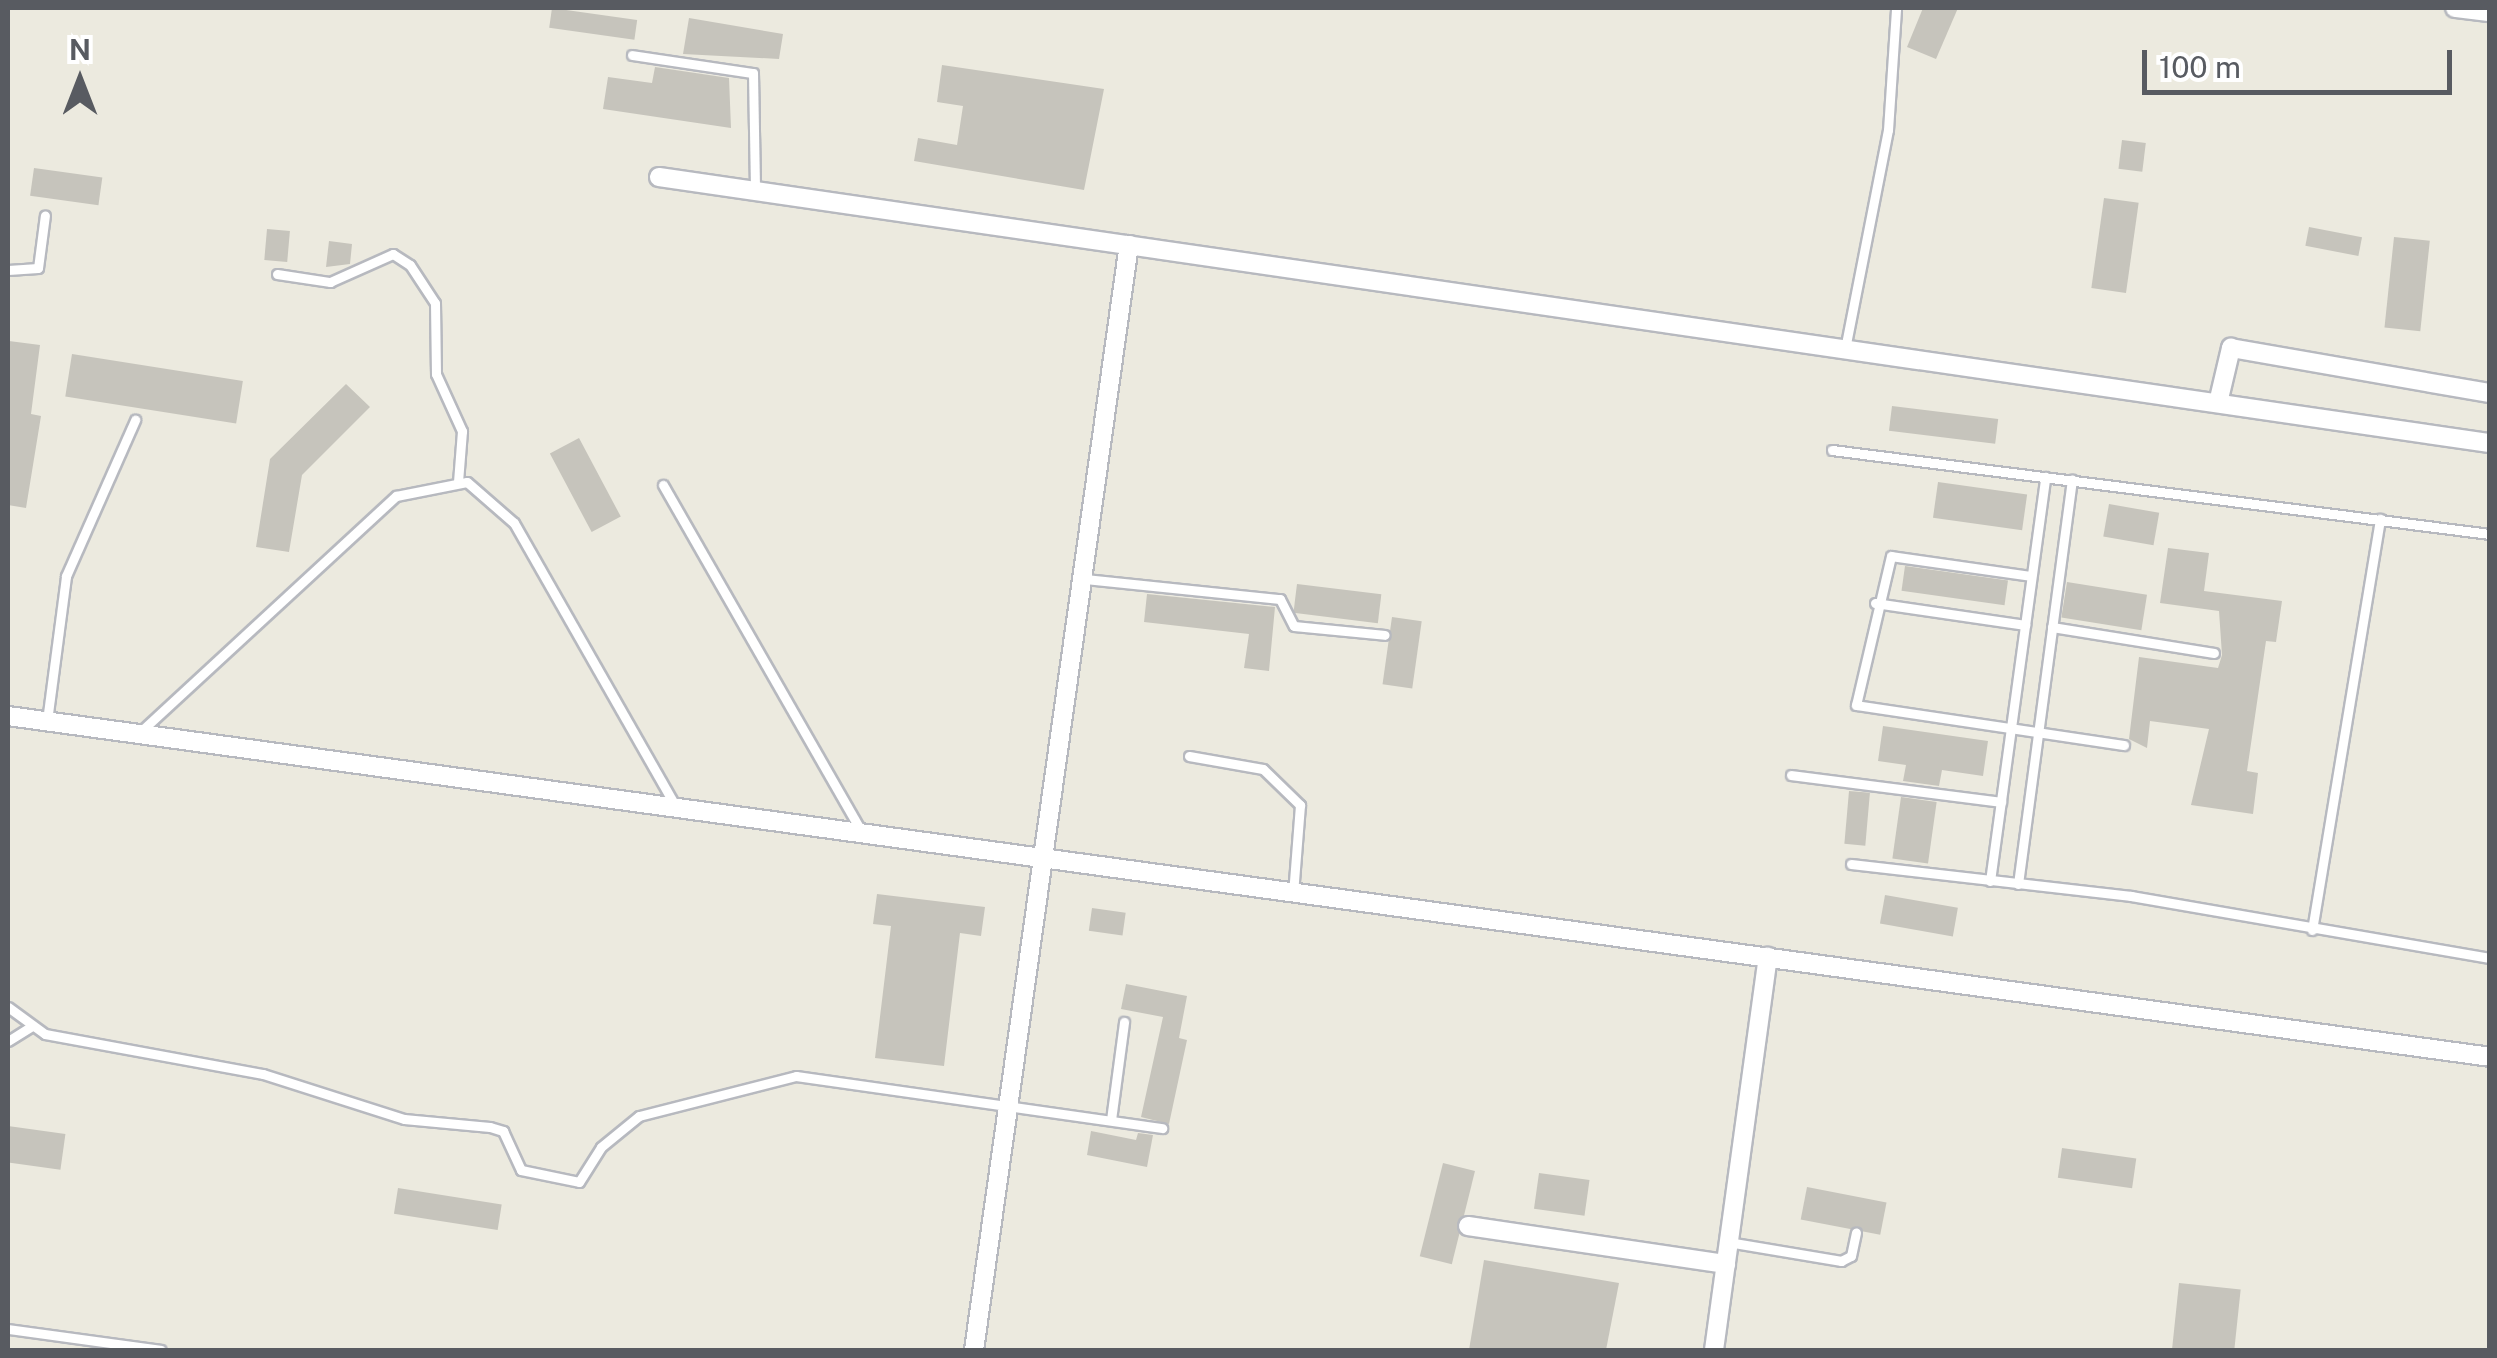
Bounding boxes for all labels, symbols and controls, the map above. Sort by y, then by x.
north arrow [30,30,130,130]
scale bar [2147,30,2457,92]
text: N [69,33,91,66]
text: 100 m [2159,49,2241,85]

